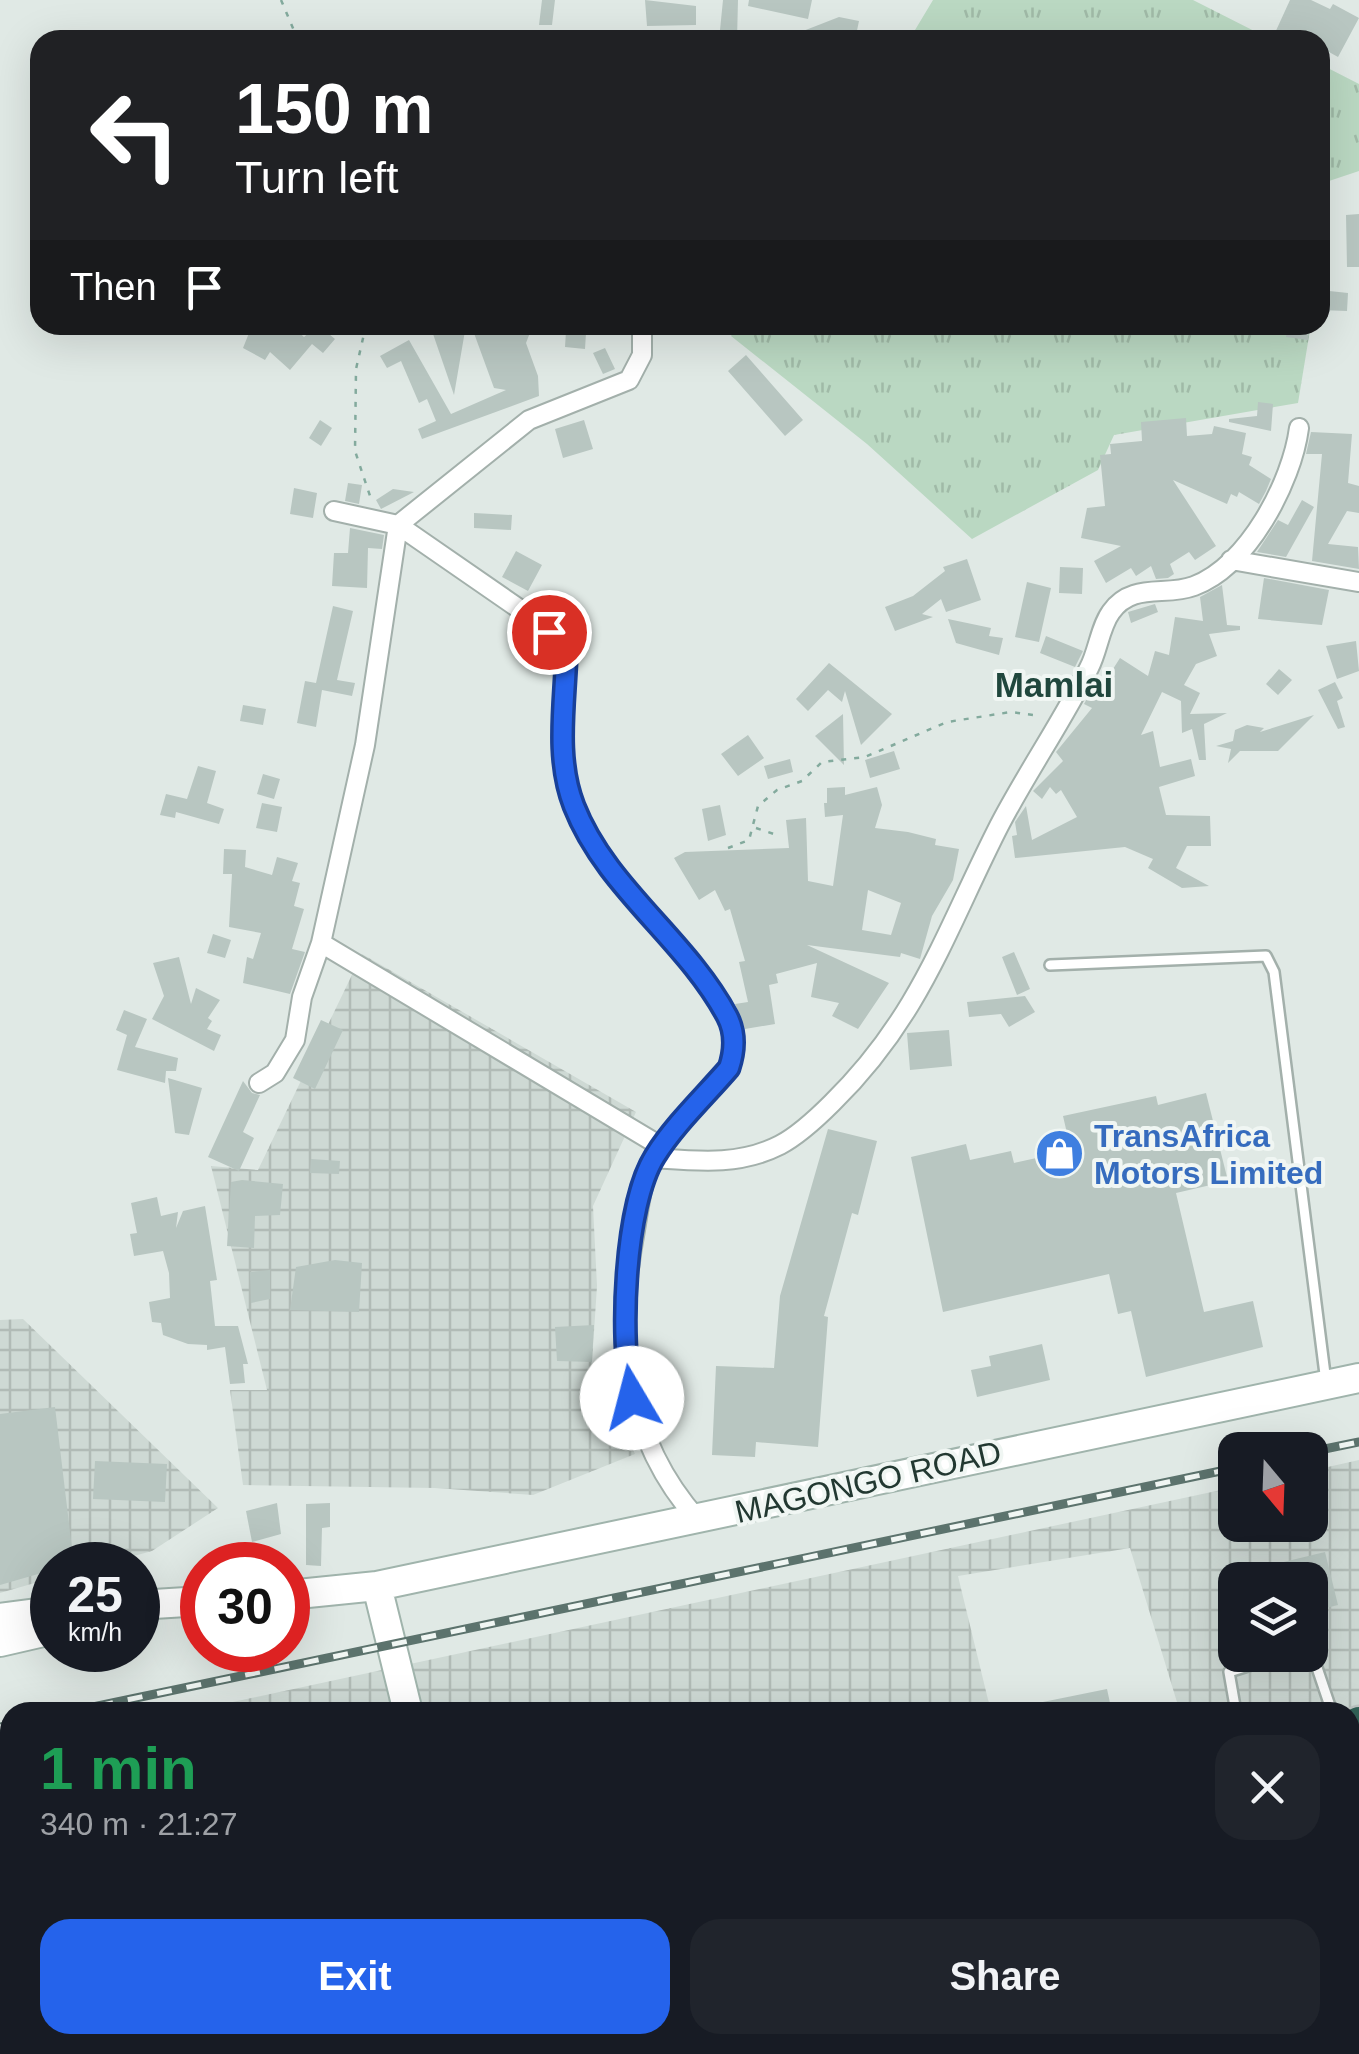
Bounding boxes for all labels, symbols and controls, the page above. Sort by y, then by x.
icon: left [70,70,200,200]
text: 150 m [235,70,433,148]
text: Turn left [235,152,398,203]
icon: arrive [177,260,232,315]
text: Then [70,266,157,308]
pin [507,590,592,675]
icon: arrive [522,605,577,660]
district label: Mamlai [995,665,1113,704]
place label: TransAfrica Motors Limited [1094,1118,1323,1191]
shop icon: TransAfrica Motors Limited [1033,1128,1085,1180]
position arrow [580,1346,684,1450]
north arrow [1218,1432,1328,1542]
map controls [1218,1432,1328,1672]
street label: MAGONGO ROAD [731,1434,1005,1530]
speed limit sign: 30 [180,1542,310,1672]
button: layers [1218,1562,1328,1672]
text: 25 [67,1567,123,1623]
text: km/h [68,1618,122,1646]
text: 1 min [40,1735,197,1802]
button: close [1215,1735,1320,1840]
text: 340 m · 21:27 [40,1806,237,1842]
button: Exit [40,1919,670,2034]
button: Share [690,1919,1320,2034]

